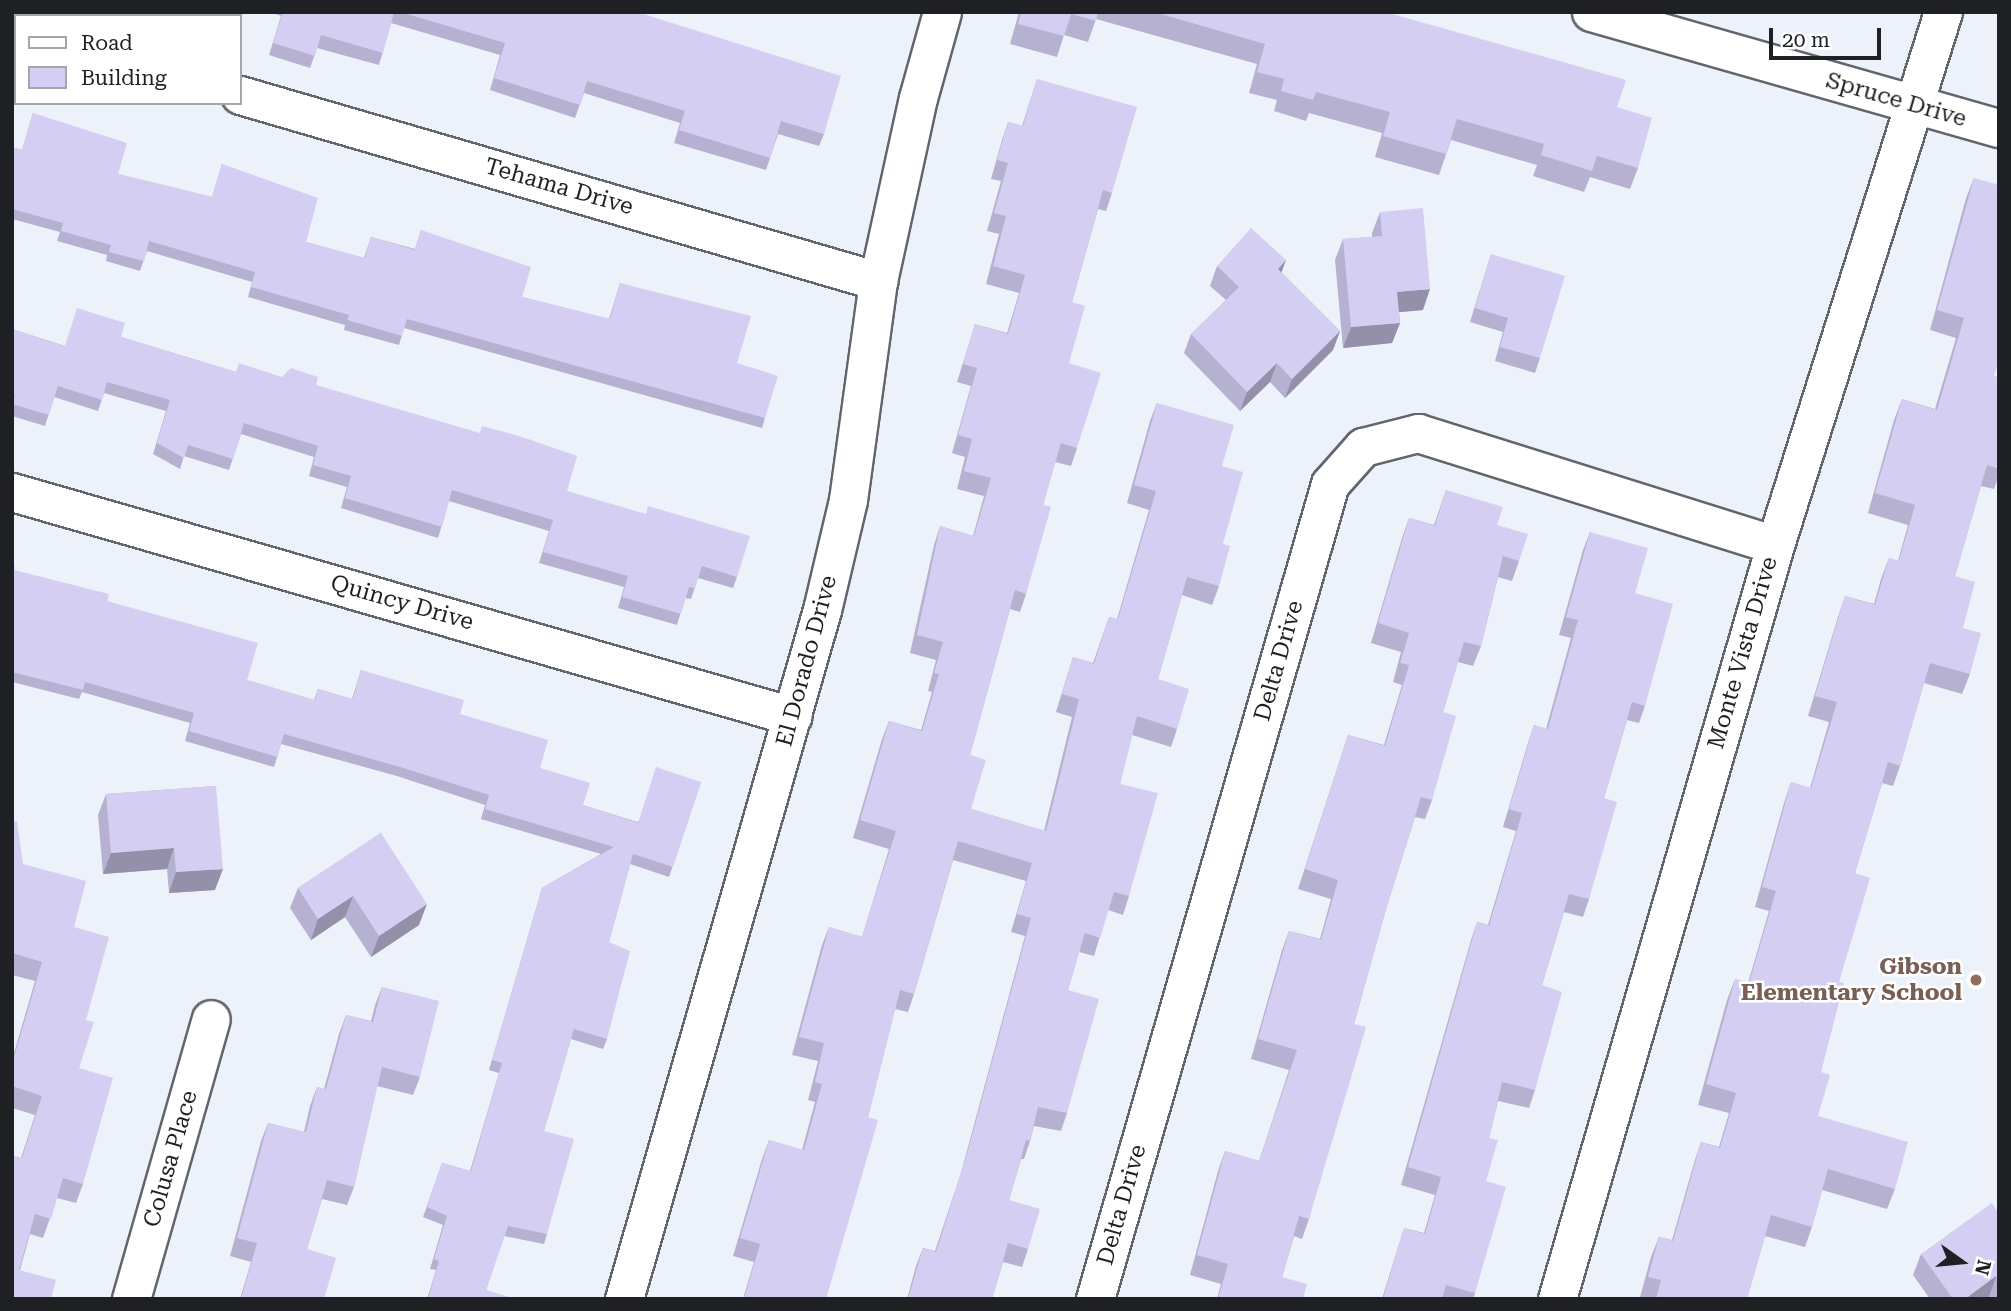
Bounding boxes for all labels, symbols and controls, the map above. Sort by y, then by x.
legend [14,14,242,105]
scale bar [1773,14,1885,58]
text: 20 m [1782,28,1830,52]
text: Road [81,31,133,55]
text: Building [81,66,167,90]
street label: Spruce Drive [1823,67,1969,133]
street label: Tehama Drive [482,153,636,221]
street label: Monte Vista Drive [1702,554,1784,752]
street label: Quincy Drive [327,569,477,637]
street label: El Dorado Drive [771,572,843,750]
street label: Delta Drive [1249,598,1309,724]
place label: Gibson Elementary School [1741,953,1962,1007]
marker: Gibson Elementary School [1968,972,1984,988]
street label: Colusa Place [138,1088,204,1230]
street label: Delta Drive [1092,1142,1152,1268]
north arrow [1927,1227,1997,1297]
text: N [1970,1258,1996,1278]

